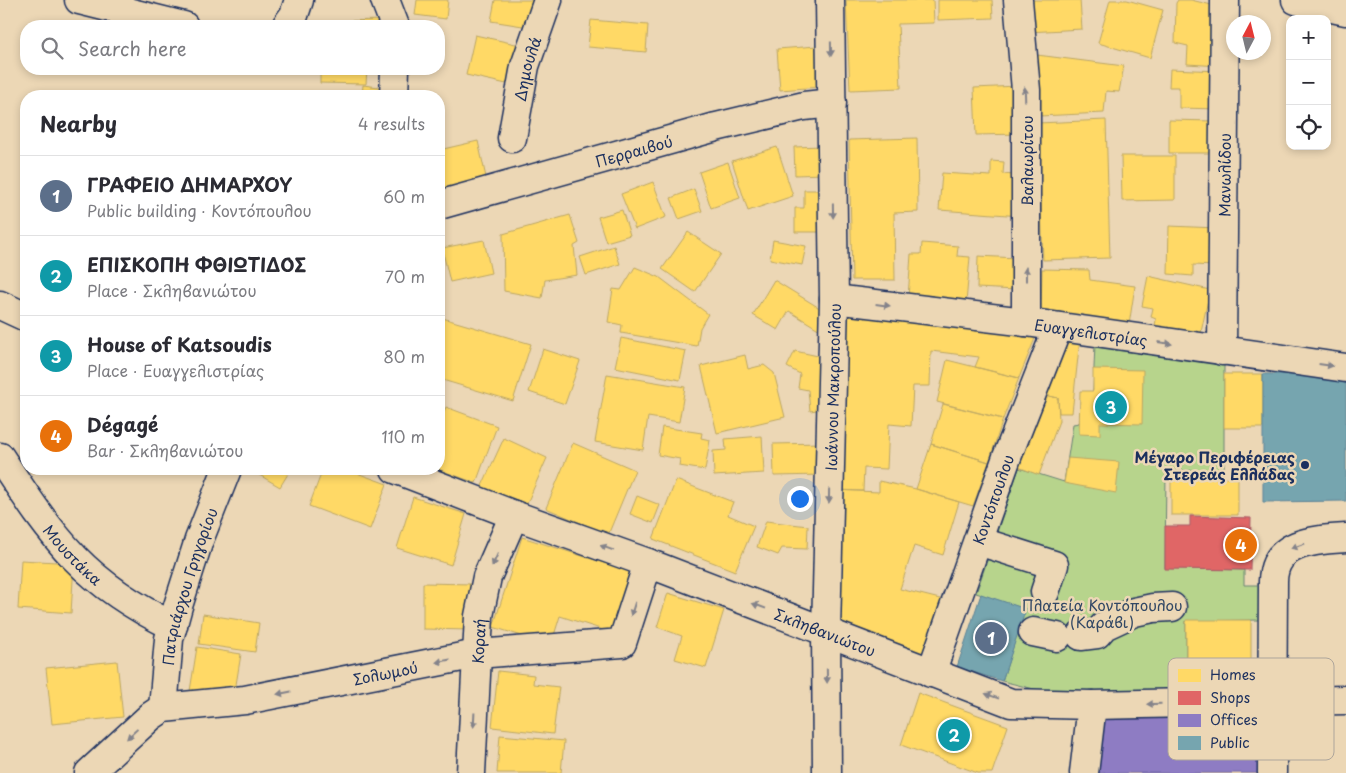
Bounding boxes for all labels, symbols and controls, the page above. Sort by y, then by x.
north arrow [1226,15,1271,60]
map controls [1286,15,1331,150]
button: + [1286,15,1331,60]
search box [20,20,445,75]
street label: Δημουλά [507,33,546,103]
icon: search [38,34,66,62]
text: Search here [78,34,187,62]
one-way arrow [827,41,835,57]
button: − [1286,60,1331,105]
one-way arrow [1021,85,1029,101]
button: locate [1286,105,1331,150]
text: Nearby [40,107,117,139]
text: 4 results [358,111,425,135]
street label: Βαλαωρίτου [1015,116,1038,206]
street label: Περραιβού [592,128,675,172]
street label: Μανωλίδου [1212,133,1235,217]
text: ΓΡΑΦΕΙΟ ΔΗΜΑΡΧΟΥ [87,170,292,198]
text: 1 [52,184,60,208]
text: 60 m [383,184,425,208]
text: Public building · Κοντόπουλου [87,198,312,222]
one-way arrow [829,203,837,219]
text: ΕΠΙΣΚΟΠΗ ΦΘΙΩΤΙΔΟΣ [87,250,306,278]
text: 2 [50,264,62,288]
text: 70 m [385,264,425,288]
one-way arrow [1022,265,1030,281]
text: Place · Σκληβανιώτου [87,278,257,302]
one-way arrow [875,301,891,309]
street label: Ιωάννου Μακροπούλου [818,303,845,471]
street label: Ευαγγελιστρίας [1033,312,1149,351]
text: House of Katsoudis [87,330,272,358]
one-way arrow [1158,339,1174,347]
text: 3 [51,344,61,368]
text: 80 m [383,344,425,368]
text: Place · Ευαγγελιστρίας [87,358,264,382]
one-way arrow [1319,362,1335,370]
pin: 3 [1095,388,1127,426]
text: Dégagé [87,410,158,438]
text: 4 [51,424,61,448]
text: 110 m [382,424,425,448]
text: Bar · Σκληβανιώτου [87,438,243,462]
place label: Μέγαρο Περιφέρειας Στερεάς Ελλάδας [1135,445,1295,485]
street label: Κοντόπουλου [966,451,1019,548]
marker: Μέγαρο Περιφέρειας Στερεάς Ελλάδας [1299,459,1311,471]
your location [787,486,813,512]
one-way arrow [825,488,833,504]
street label: Πατριάρχου Γρηγορίου [155,504,222,666]
street label: Μουστάκα [39,519,108,590]
pin: 4 [1225,526,1257,564]
one-way arrow [1290,542,1305,550]
one-way arrow [599,544,614,552]
one-way arrow [490,553,498,567]
park label: Πλατεία Κοντόπουλου (Καράβι) [1021,593,1183,633]
street label: Σκληβανιώτου [771,601,879,661]
one-way arrow [629,602,636,617]
one-way arrow [751,602,766,610]
street label: Κοραή [465,618,490,664]
pin: 1 [975,619,1007,657]
street label: Σολωμού [351,655,420,690]
one-way arrow [435,657,451,665]
legend [1168,658,1334,760]
text: Homes [1210,664,1256,685]
one-way arrow [823,668,831,684]
text: Shops [1210,687,1250,708]
one-way arrow [276,689,292,697]
one-way arrow [985,692,1000,699]
one-way arrow [1145,700,1161,708]
text: Offices [1210,709,1257,730]
one-way arrow [469,712,477,728]
pin: 2 [938,716,970,754]
one-way arrow [126,728,138,740]
text: Public [1210,732,1250,753]

